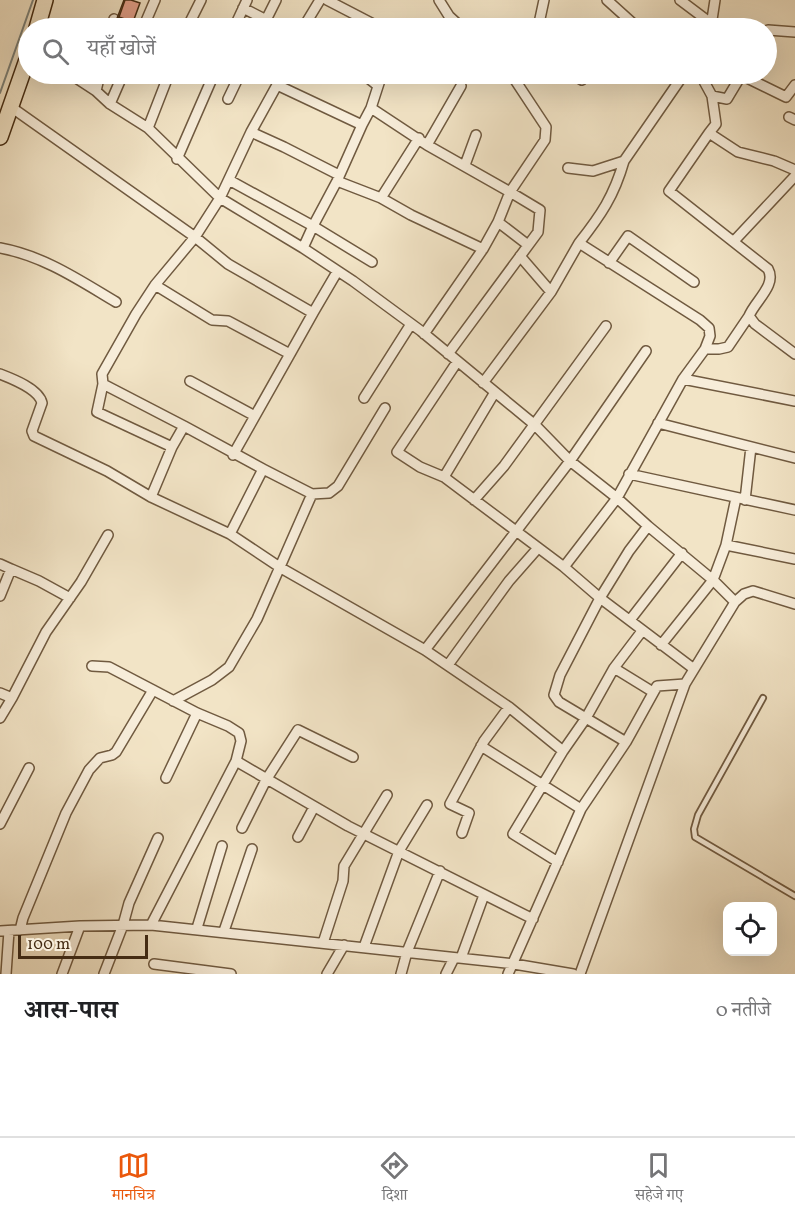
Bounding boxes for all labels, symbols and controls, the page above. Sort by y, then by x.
search box [18,18,777,84]
text: यहाँ खोजें [87,34,156,65]
icon: search [39,35,72,68]
map controls [723,902,777,956]
button: locate [723,902,777,956]
scale bar [18,932,148,960]
text: 100 m [27,934,70,956]
text: आस-पास [24,993,118,1029]
text: 0 नतीजे [716,997,771,1025]
tab: मानचित्र [112,1149,155,1210]
tab: दिशा [378,1149,411,1210]
tab: सहेजे गए [635,1149,683,1210]

